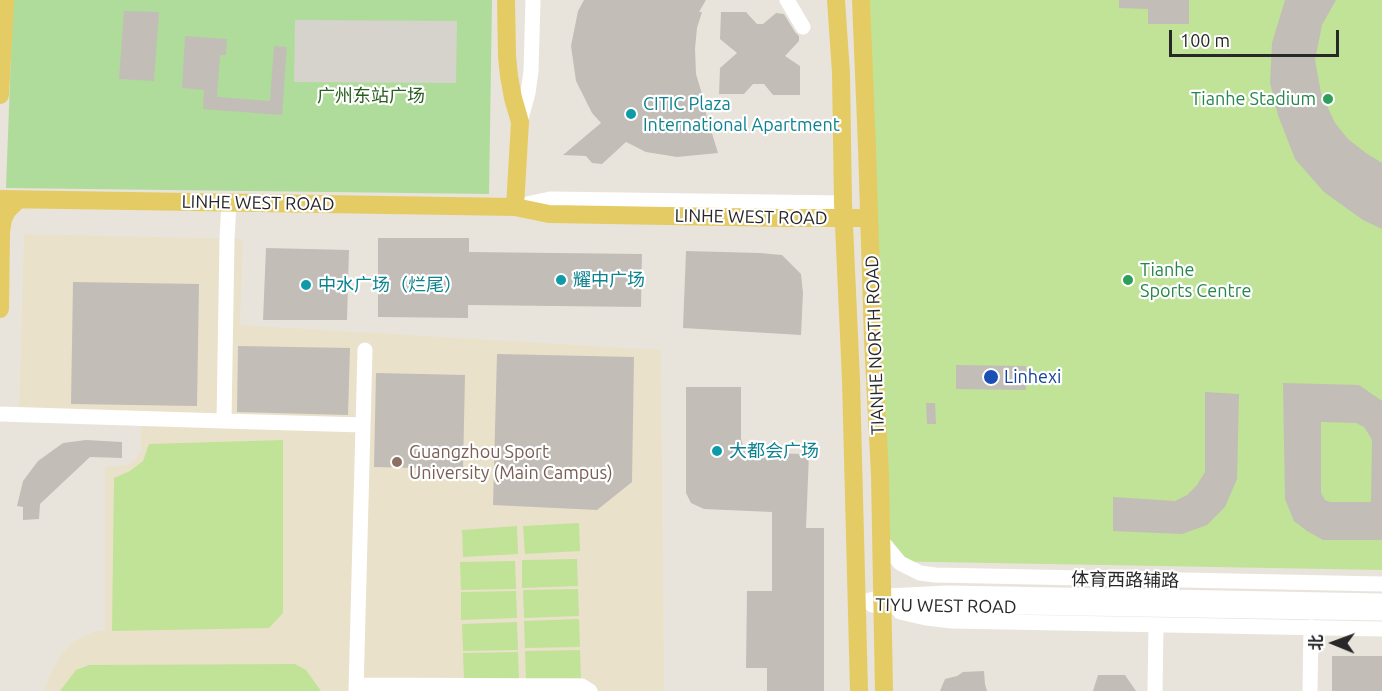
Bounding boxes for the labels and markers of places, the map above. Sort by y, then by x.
place label: Tianhe Stadium [1191,88,1316,110]
marker: Tianhe Stadium [1321,92,1335,106]
place label: CITIC Plaza International Apartment [643,93,840,136]
marker: CITIC Plaza International Apartment [624,107,638,121]
place label: Tianhe Sports Centre [1140,259,1251,302]
place label: 耀中广场 [573,269,645,291]
marker: 耀中广场 [554,273,568,287]
marker: Tianhe Sports Centre [1121,273,1135,287]
place label: 中水广场（烂尾） [318,274,462,296]
marker: 中水广场（烂尾） [299,278,313,292]
place label: Linhexi [1004,366,1061,388]
marker: Linhexi [982,368,1000,386]
place label: 大都会广场 [729,440,819,462]
place label: Guangzhou Sport University (Main Campus) [409,441,613,484]
marker: 大都会广场 [710,444,724,458]
marker: Guangzhou Sport University (Main Campus) [390,455,404,469]

